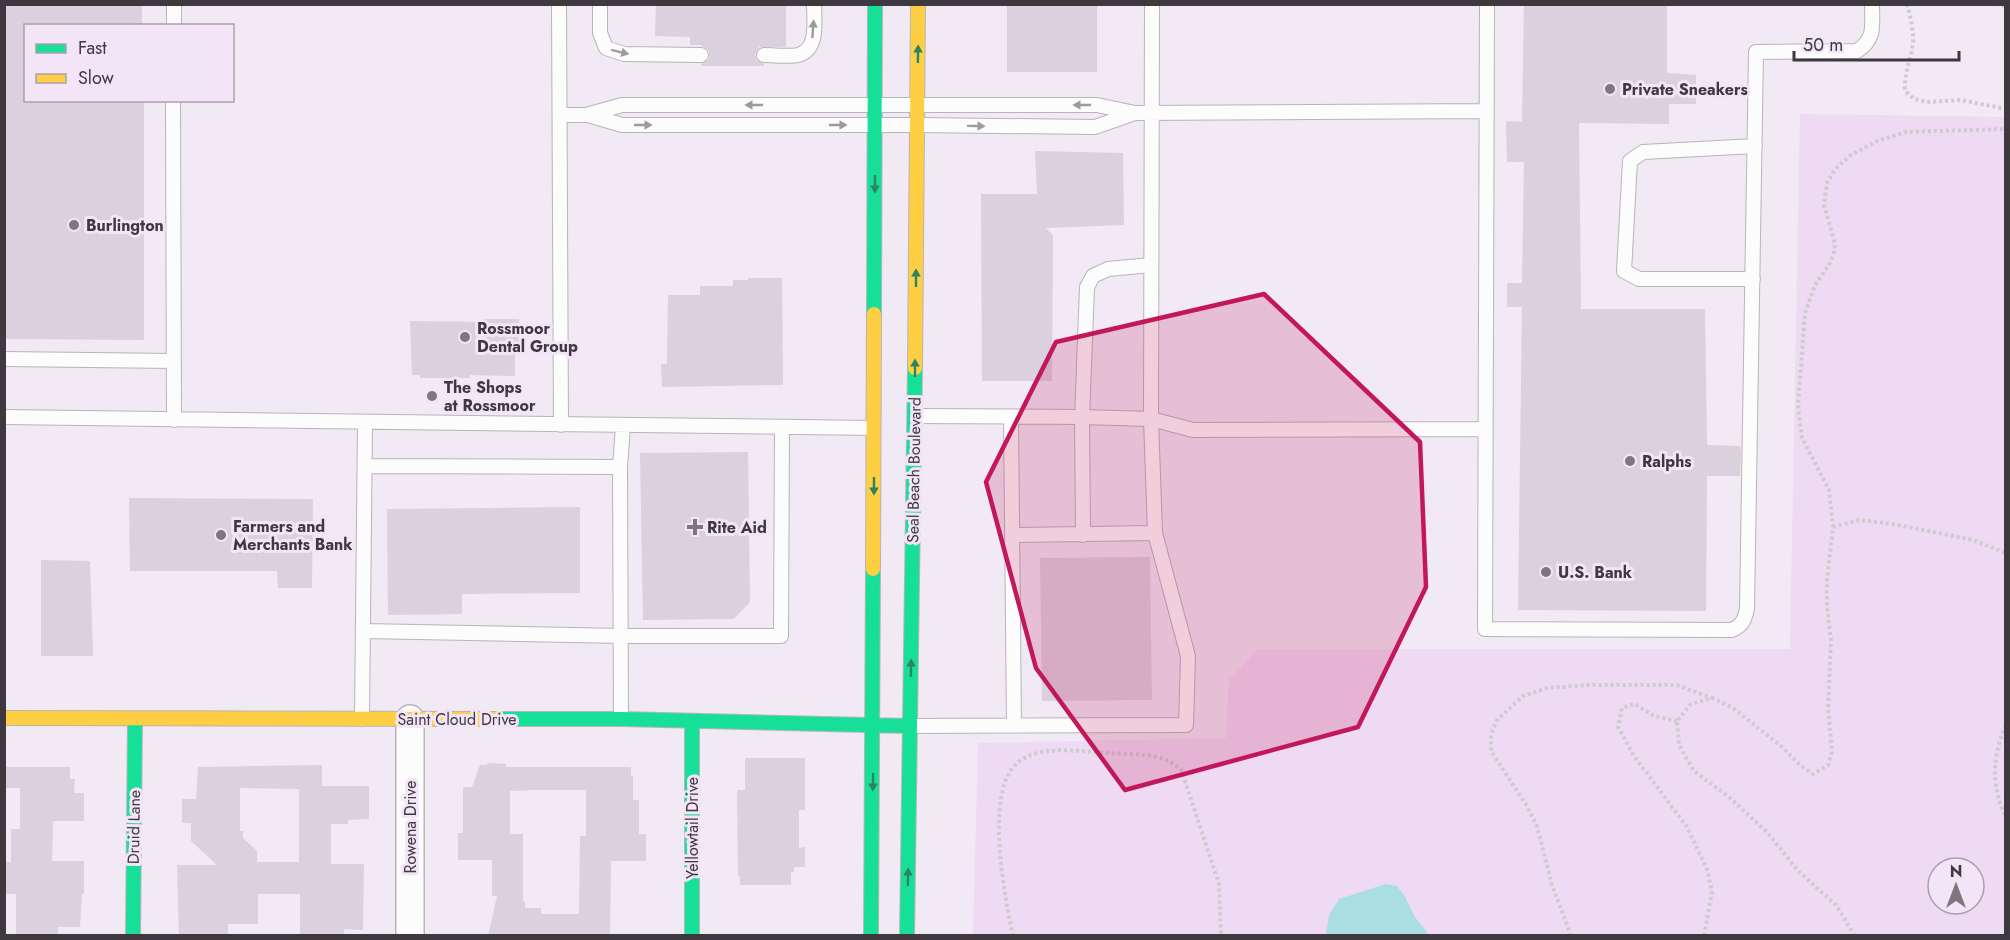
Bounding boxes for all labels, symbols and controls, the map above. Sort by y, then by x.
one-way arrow [809,19,818,38]
legend [24,24,234,102]
scale bar [1794,24,1959,62]
text: 50 m [1803,32,1843,58]
text: Fast [78,35,107,61]
one-way arrow [913,45,923,64]
one-way arrow [611,47,629,57]
text: Slow [78,65,115,91]
place label: Private Sneakers [1622,78,1748,101]
marker: Private Sneakers [1603,82,1617,96]
one-way arrow [744,100,763,110]
one-way arrow [1073,100,1092,110]
one-way arrow [634,120,653,130]
one-way arrow [829,120,848,130]
one-way arrow [966,121,985,131]
one-way arrow [870,174,880,193]
place label: Burlington [86,214,164,237]
marker: Burlington [67,218,81,232]
one-way arrow [911,269,921,288]
place label: Rossmoor Dental Group [477,317,578,358]
marker: Rossmoor Dental Group [458,330,472,344]
one-way arrow [910,358,920,377]
place label: The Shops at Rossmoor [444,376,536,417]
marker: The Shops at Rossmoor [425,389,439,403]
street label: Seal Beach Boulevard [901,397,927,543]
place label: Ralphs [1642,450,1692,473]
marker: Ralphs [1623,454,1637,468]
one-way arrow [869,477,879,496]
place label: Farmers and Merchants Bank [233,515,353,556]
place label: Rite Aid [707,516,767,539]
marker: Rite Aid [688,520,702,534]
marker: Farmers and Merchants Bank [214,528,228,542]
place label: U.S. Bank [1558,561,1633,584]
marker: U.S. Bank [1539,565,1553,579]
one-way arrow [906,658,916,677]
street label: Saint Cloud Drive [398,708,516,731]
one-way arrow [868,773,878,792]
street label: Yellowtail Drive [681,777,704,879]
street label: Rowena Drive [399,781,422,873]
street label: Druid Lane [122,790,146,864]
north arrow [1926,856,1986,916]
text: N [1950,860,1962,883]
one-way arrow [903,868,913,887]

